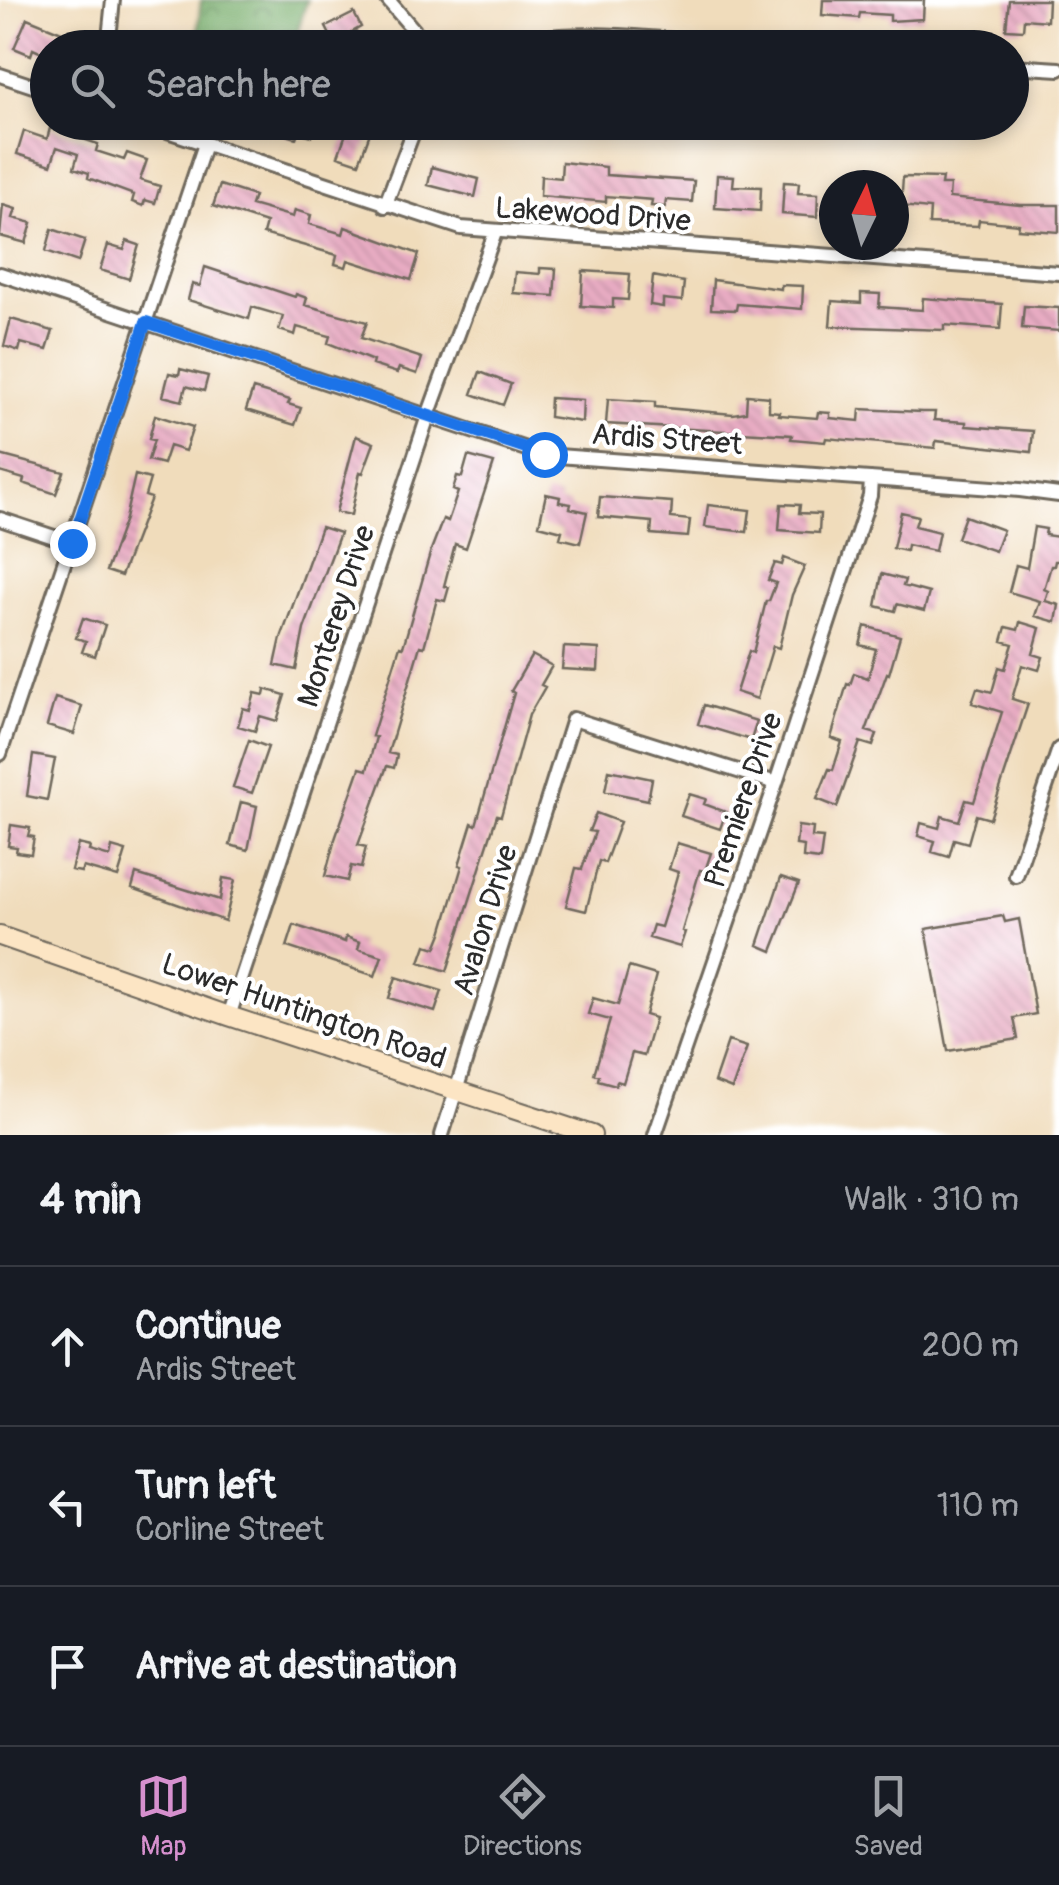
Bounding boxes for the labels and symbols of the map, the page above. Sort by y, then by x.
north arrow [819,170,909,260]
street label: Lakewood Drive [494,189,692,240]
street label: Ardis Street [590,416,744,463]
route start [522,432,568,478]
street label: Monterey Drive [290,520,383,712]
route end [50,521,96,567]
street label: Premiere Drive [696,708,791,893]
street label: Avalon Drive [445,840,526,1000]
street label: Lower Huntington Road [157,945,451,1078]

